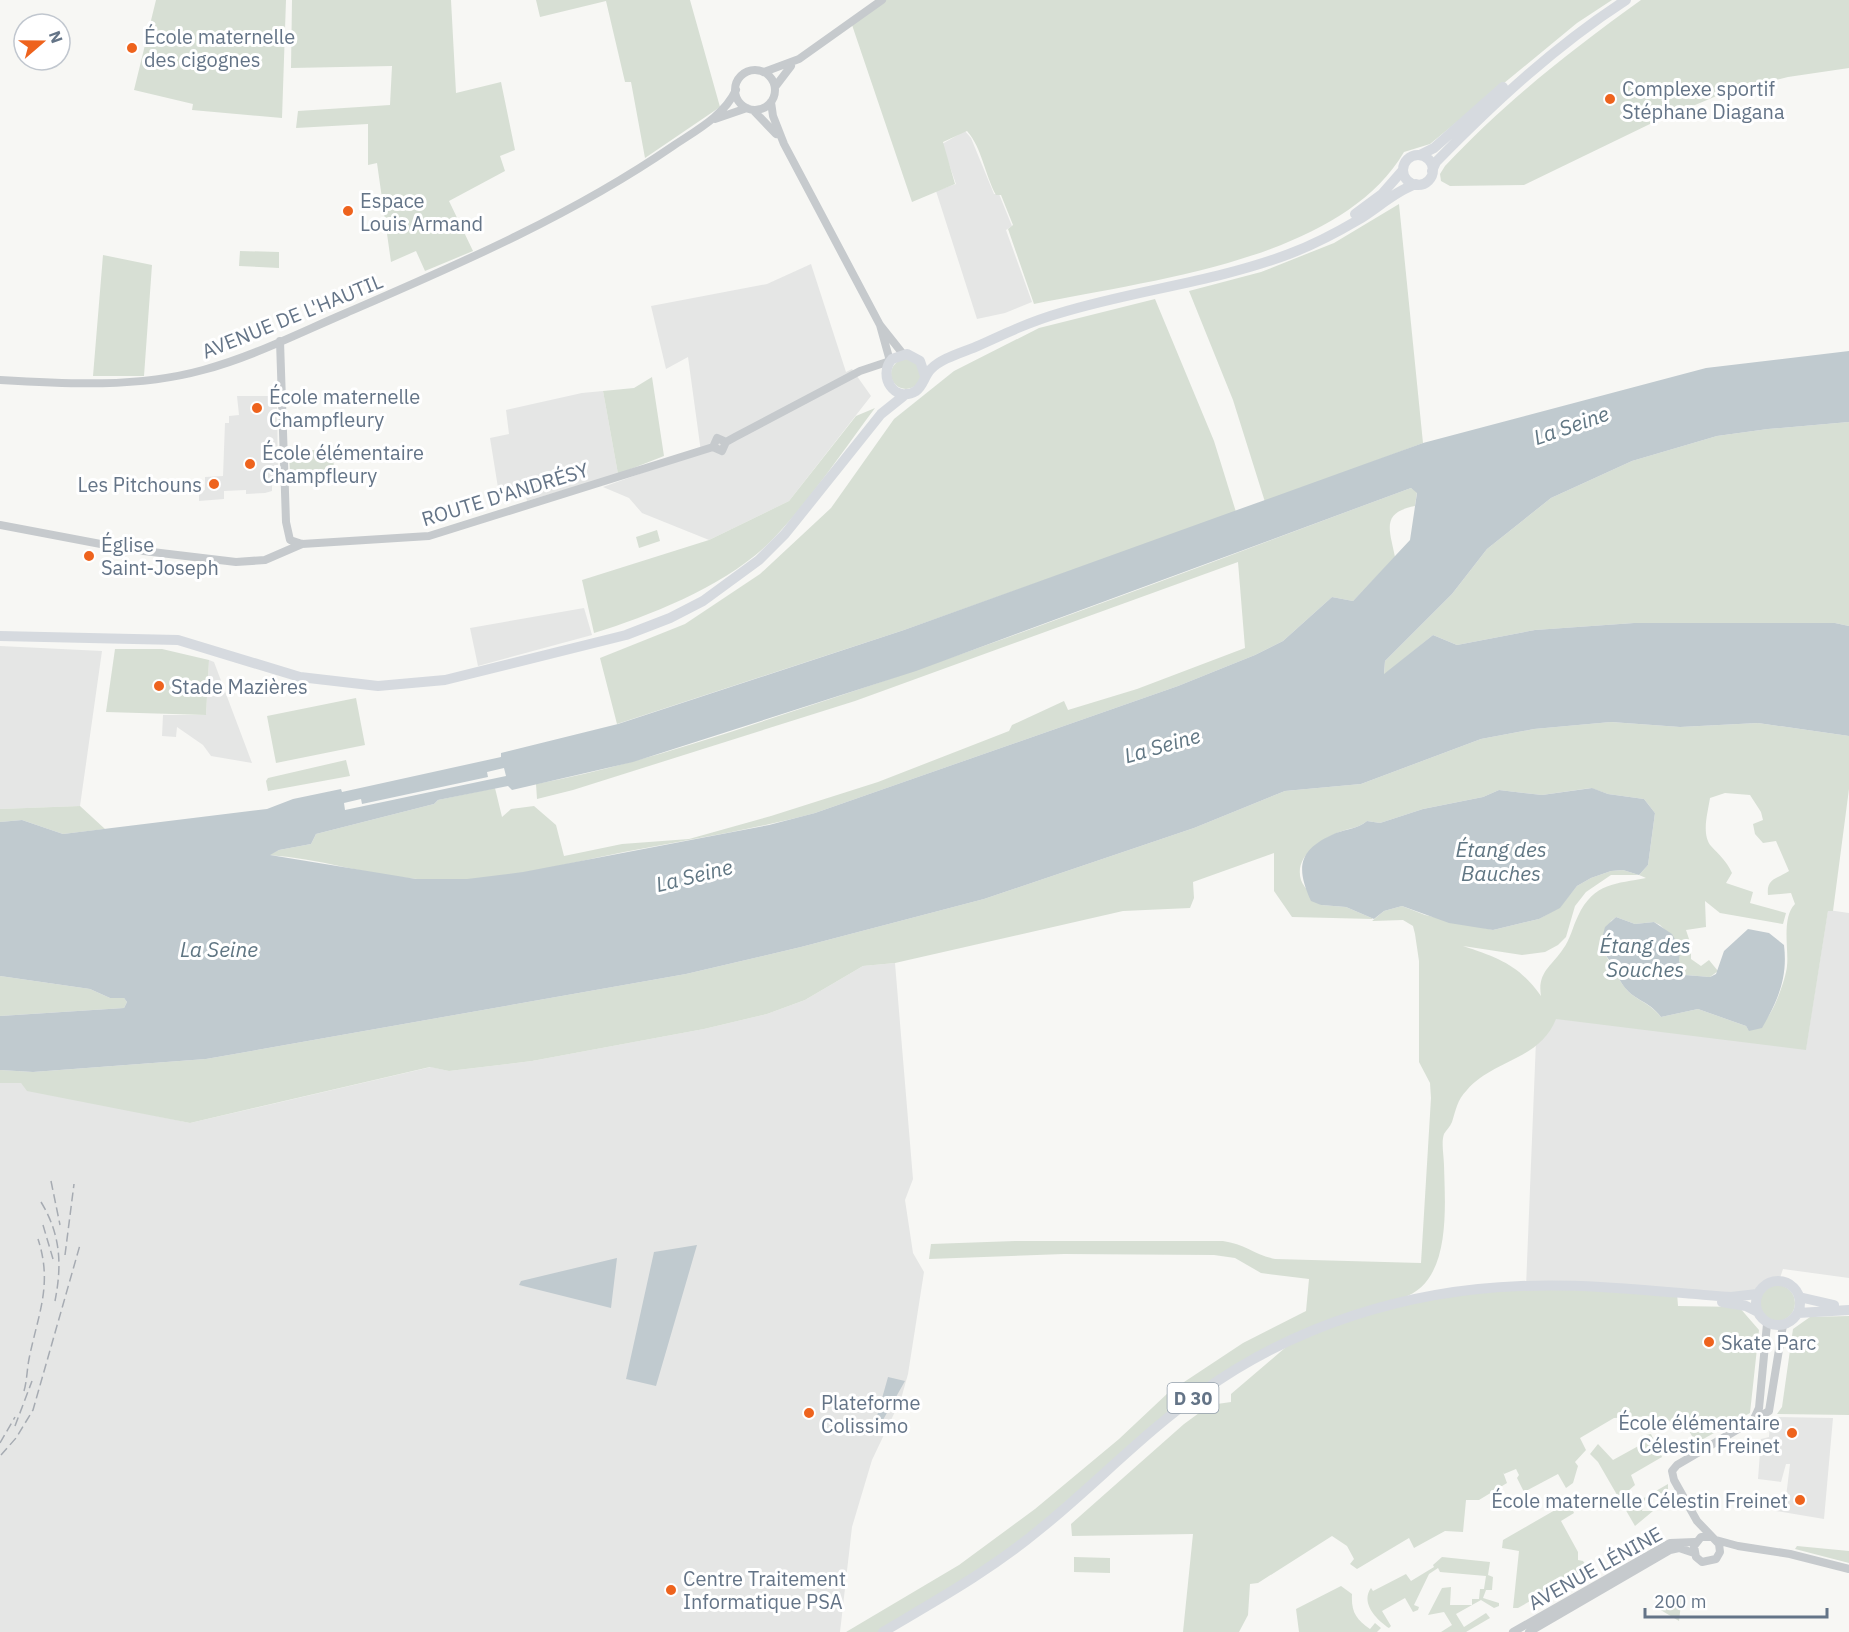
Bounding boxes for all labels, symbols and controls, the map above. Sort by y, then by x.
north arrow [12,12,72,72]
place label: École maternelle des cigognes [144,23,295,73]
text: N [45,28,67,46]
marker: École maternelle des cigognes [125,41,139,55]
place label: Complexe sportif Stéphane Diagana [1622,75,1785,125]
marker: Complexe sportif Stéphane Diagana [1603,92,1617,106]
place label: Espace Louis Armand [360,187,483,237]
marker: Espace Louis Armand [341,204,355,218]
street label: AVENUE DE L'HAUTIL [198,267,386,365]
place label: École maternelle Champfleury [269,383,420,433]
water label: La Seine [1530,399,1613,451]
marker: École maternelle Champfleury [250,401,264,415]
place label: École élémentaire Champfleury [262,439,424,489]
street label: ROUTE D'ANDRÉSY [418,456,592,532]
marker: École élémentaire Champfleury [243,457,257,471]
place label: Les Pitchouns [78,471,202,498]
marker: Les Pitchouns [207,477,221,491]
place label: Église Saint-Joseph [101,531,219,581]
marker: Église Saint-Joseph [82,549,96,563]
place label: Stade Mazières [171,673,308,700]
marker: Stade Mazières [152,679,166,693]
water label: La Seine [1121,721,1204,769]
water label: Étang des Bauches [1455,835,1547,887]
water label: La Seine [653,852,736,898]
water label: Étang des Souches [1599,931,1691,983]
water label: La Seine [180,935,258,963]
place label: Skate Parc [1721,1329,1816,1356]
marker: Skate Parc [1702,1335,1716,1349]
road number: D 30 [1168,1383,1218,1413]
place label: Plateforme Colissimo [821,1389,921,1439]
marker: Plateforme Colissimo [802,1406,816,1420]
place label: École élémentaire Célestin Freinet [1618,1409,1780,1459]
marker: École élémentaire Célestin Freinet [1785,1426,1799,1440]
place label: École maternelle Célestin Freinet [1491,1487,1788,1514]
marker: École maternelle Célestin Freinet [1793,1493,1807,1507]
street label: AVENUE LÉNINE [1523,1520,1667,1616]
place label: Centre Traitement Informatique PSA [683,1565,846,1615]
scale bar [1645,1581,1826,1619]
marker: Centre Traitement Informatique PSA [664,1583,678,1597]
text: 200 m [1654,1590,1706,1613]

